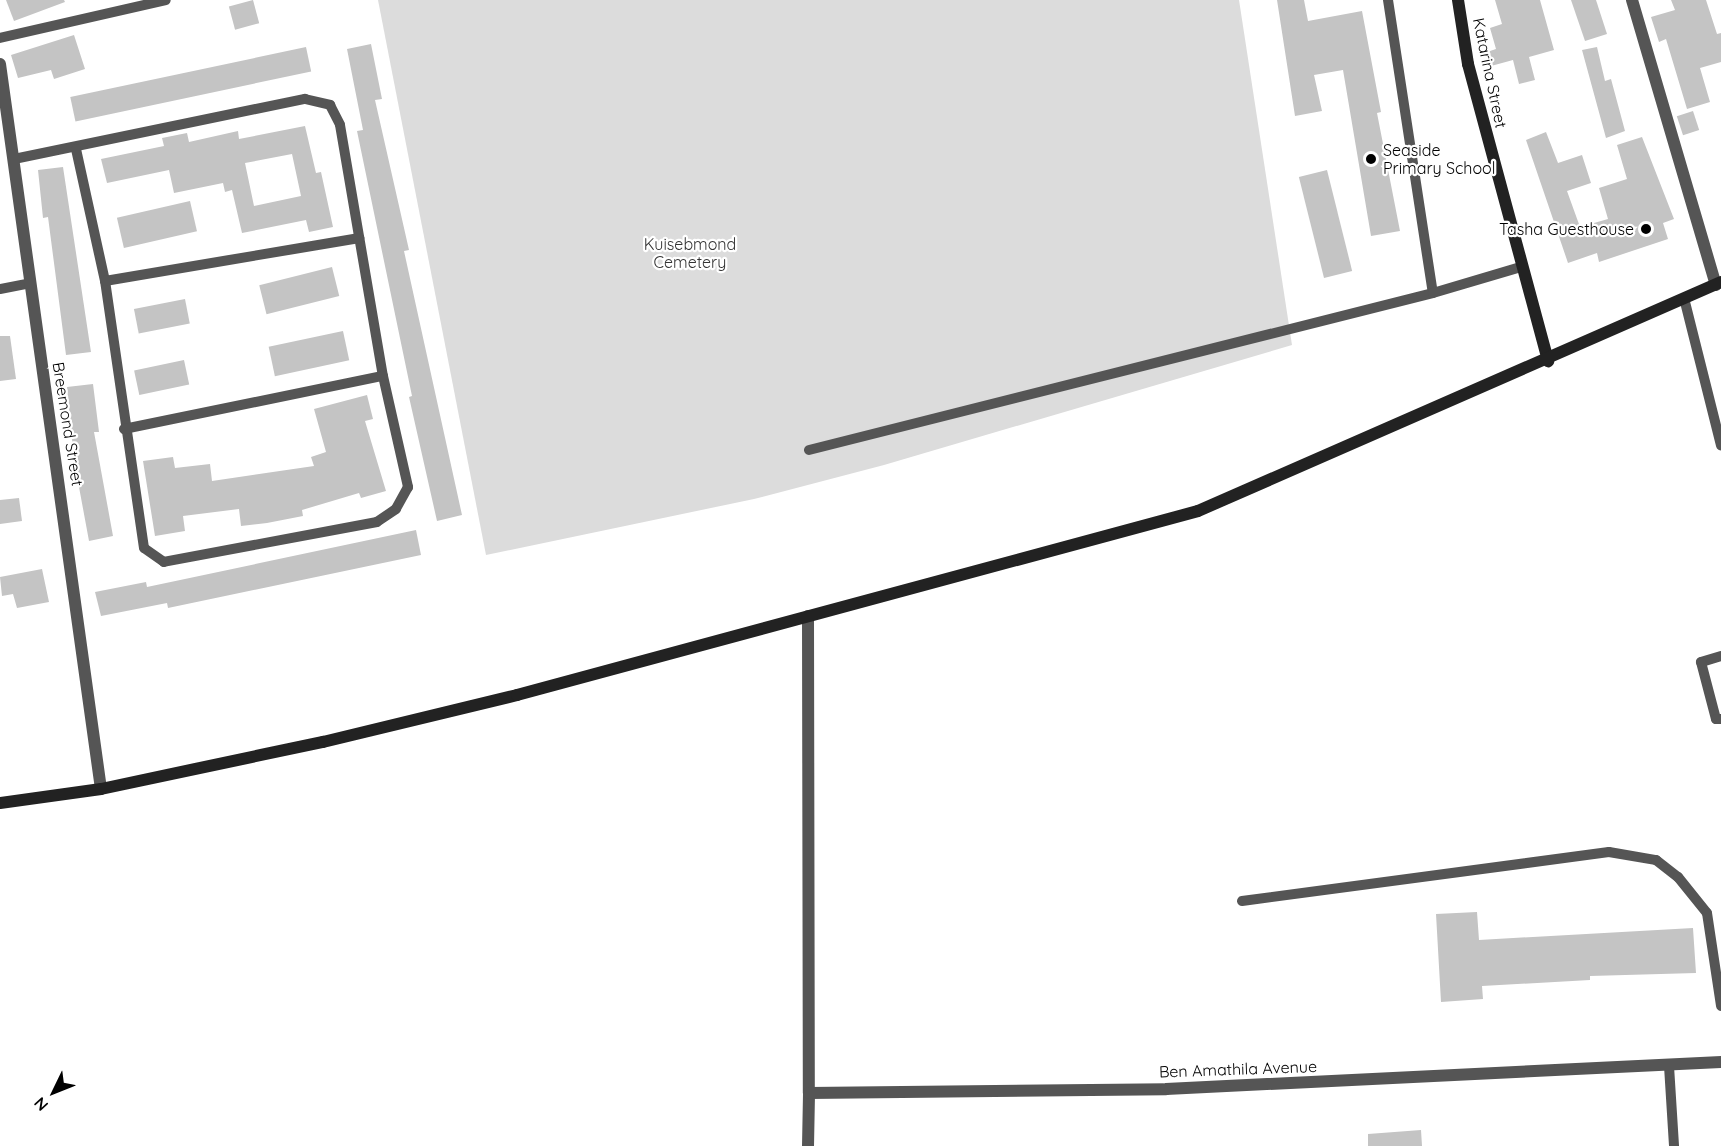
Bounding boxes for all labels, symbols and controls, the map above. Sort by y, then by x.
street label: Katarina Street [1469,16,1511,130]
place label: Seaside Primary School [1383,140,1495,178]
marker: Seaside Primary School [1364,152,1378,166]
place label: Tasha Guesthouse [1499,219,1634,239]
marker: Tasha Guesthouse [1639,222,1653,236]
park label: Kuisebmond Cemetery [644,234,736,272]
street label: Breemond Street [49,360,87,488]
street label: Ben Amathila Avenue [1159,1057,1317,1081]
north arrow [24,1062,84,1122]
text: N [30,1093,52,1115]

